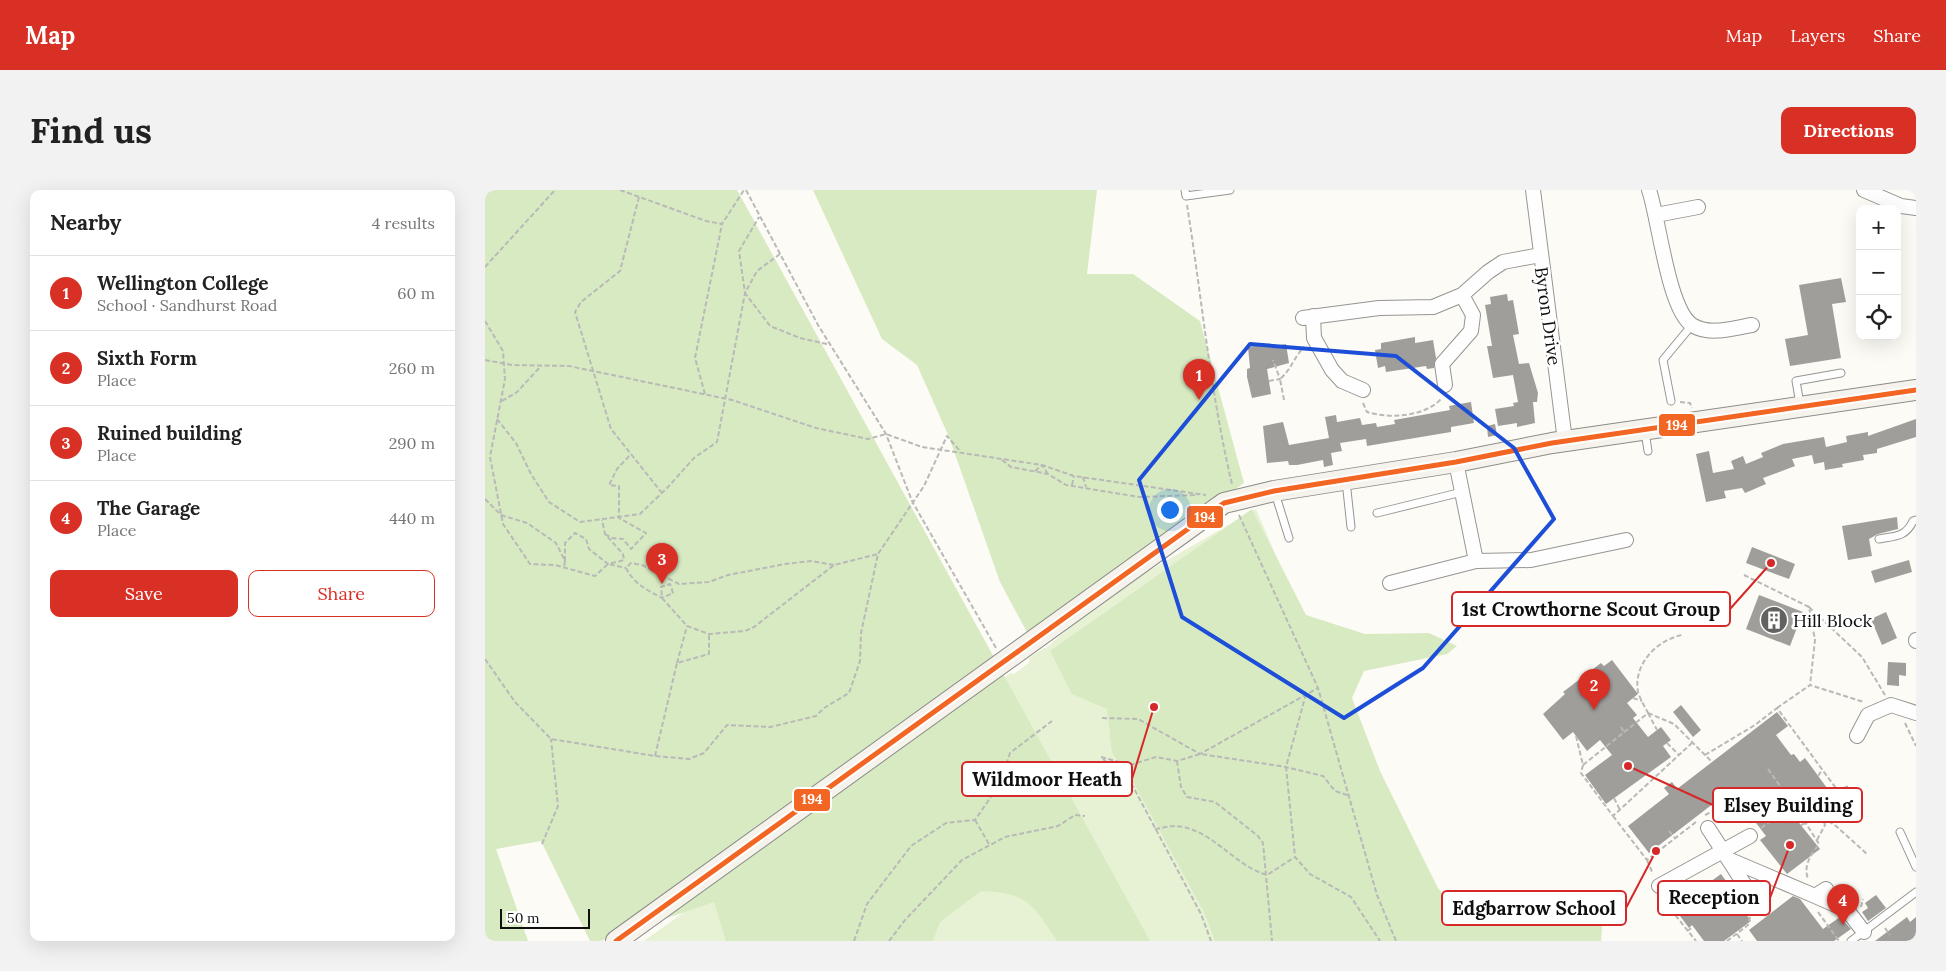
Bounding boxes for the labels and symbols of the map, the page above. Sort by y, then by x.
street label: Byron Drive [1530,265,1566,367]
pin: 1 [1183,359,1215,400]
line badge: 194 [1658,413,1696,437]
text: 194 [1666,416,1688,434]
your location [1157,497,1183,523]
line badge: 194 [1186,505,1224,529]
text: 194 [1194,508,1216,526]
pin: 3 [646,543,678,584]
callout: 1st Crowthorne Scout Group [1452,592,1730,626]
text: 1st Crowthorne Scout Group [1462,597,1720,621]
building icon: Hill Block [1759,605,1789,635]
place label: Hill Block [1793,609,1873,632]
pin: 2 [1578,669,1610,710]
callout: Wildmoor Heath [962,762,1132,796]
text: Wildmoor Heath [972,767,1122,791]
line badge: 194 [793,788,831,812]
callout: Elsey Building [1713,788,1862,822]
text: 194 [801,790,823,808]
text: Elsey Building [1723,793,1854,817]
callout: Reception [1658,881,1770,915]
pin: 4 [1827,884,1859,925]
text: Reception [1668,885,1760,909]
callout: Edgbarrow School [1442,891,1626,925]
text: Edgbarrow School [1452,896,1616,920]
scale bar [500,906,590,929]

